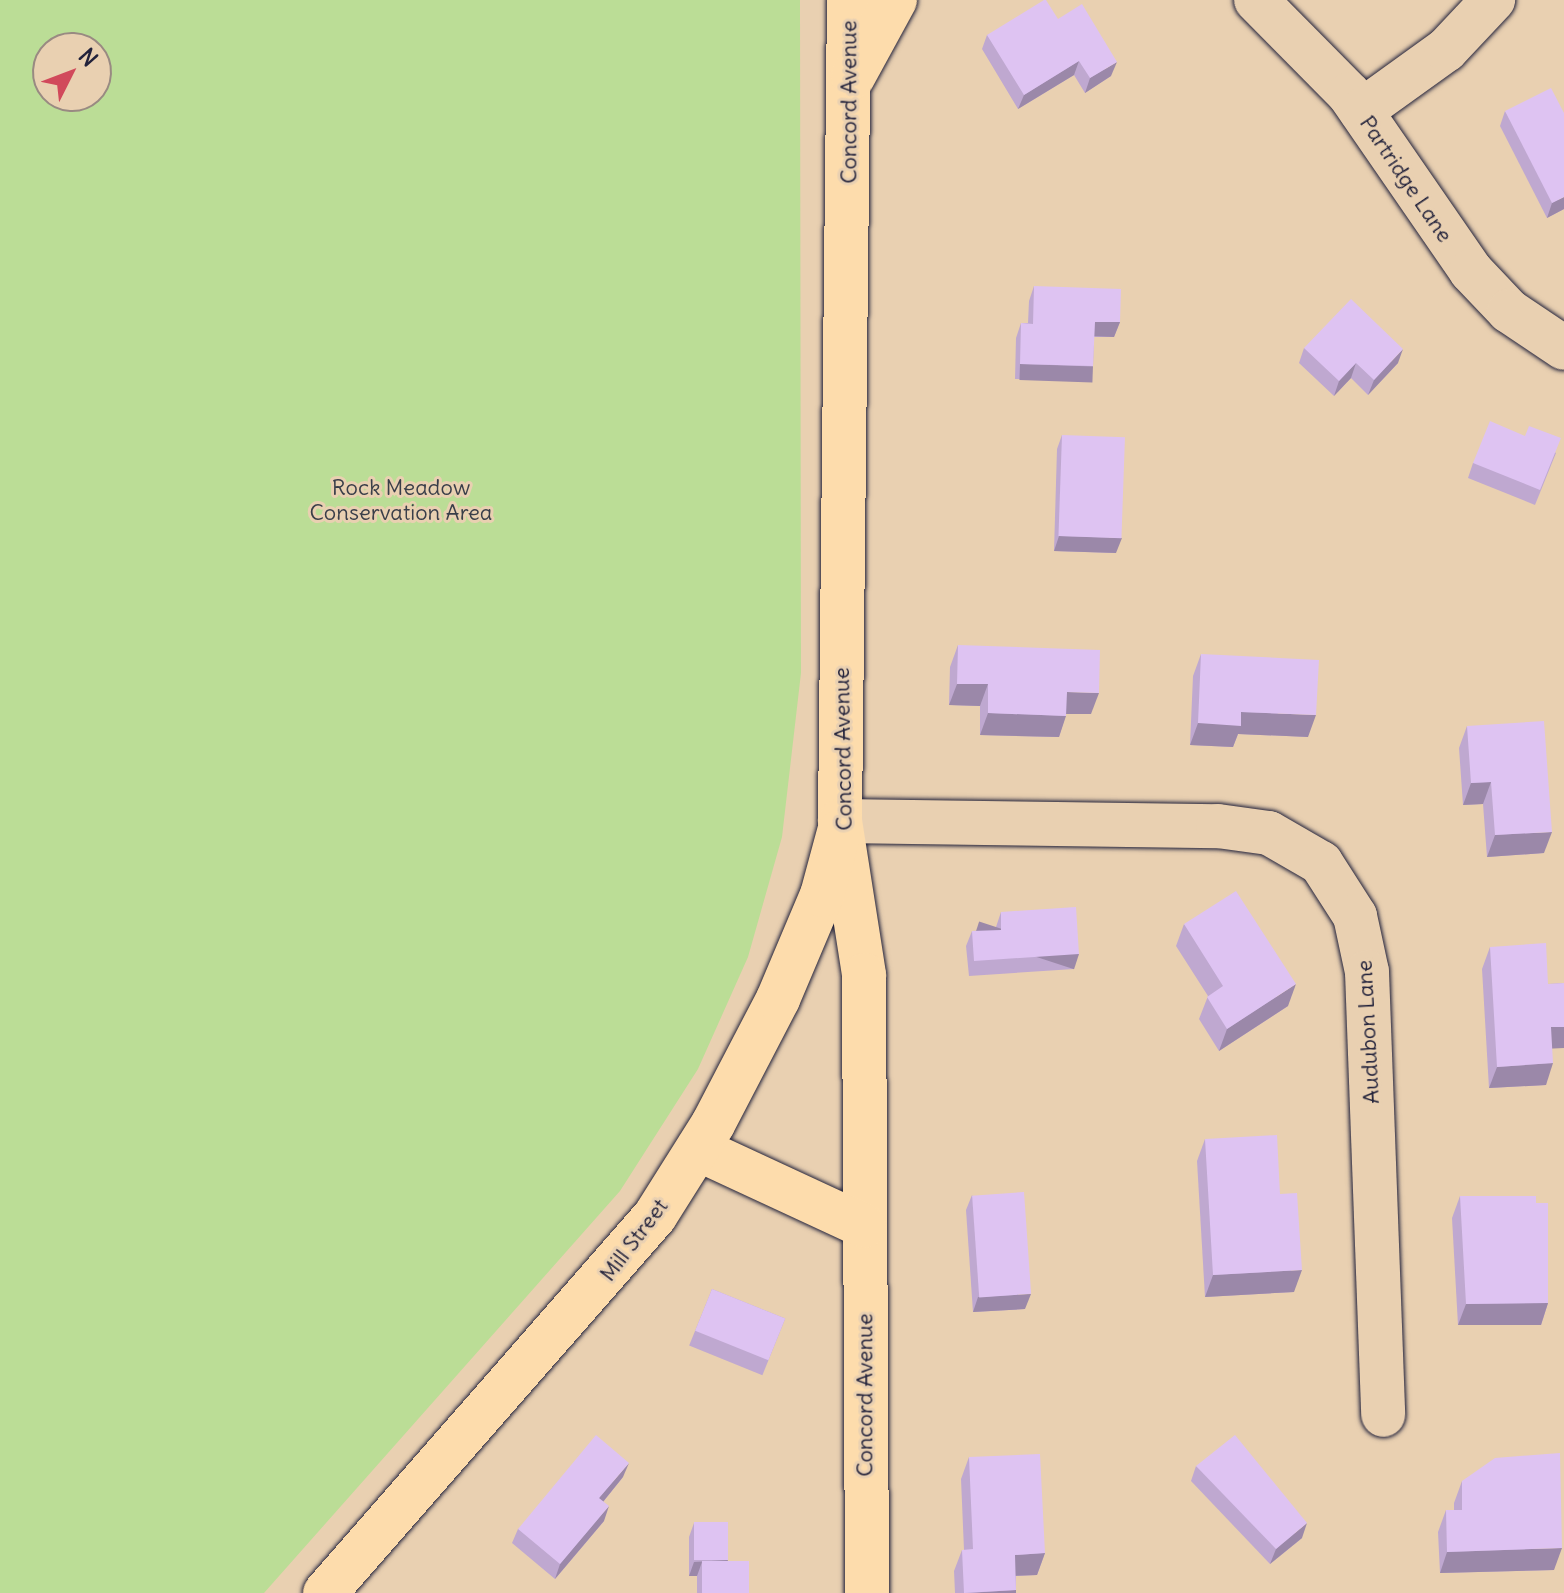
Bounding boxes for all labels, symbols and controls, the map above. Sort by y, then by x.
street label: Concord Avenue [836,20,862,184]
north arrow [32,32,112,112]
text: N [73,42,104,72]
street label: Partridge Lane [1354,111,1458,247]
park label: Rock Meadow Conservation Area [310,474,492,526]
street label: Concord Avenue [828,667,858,831]
street label: Audubon Lane [1351,959,1385,1105]
street label: Mill Street [594,1194,674,1286]
street label: Concord Avenue [852,1313,878,1477]

